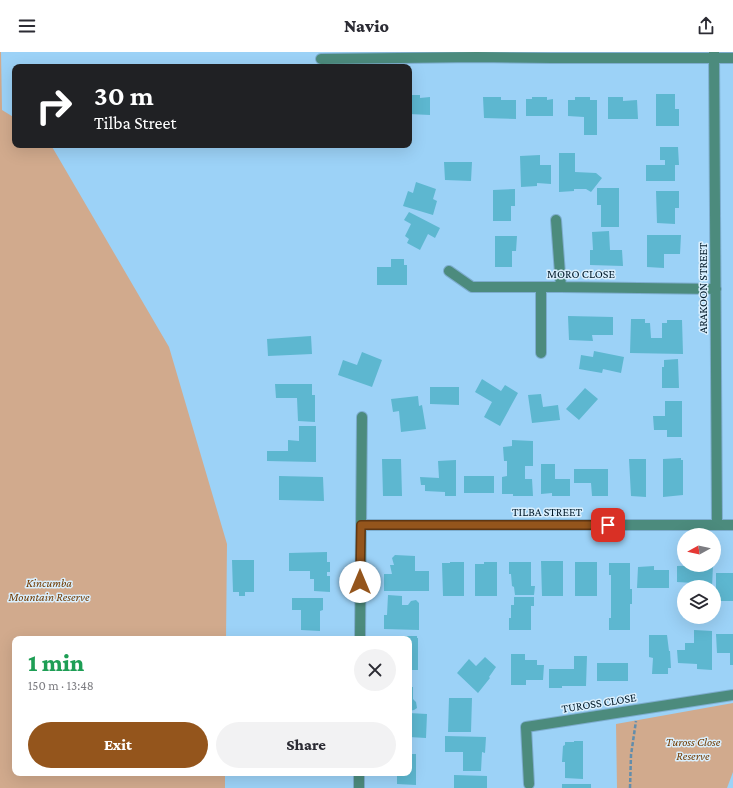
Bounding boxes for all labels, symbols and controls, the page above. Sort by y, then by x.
icon: menu [16,15,38,37]
icon: share [695,15,717,37]
text: Navio [344,16,389,36]
icon: right [28,80,80,132]
text: 30 m [94,80,154,111]
text: Tilba Street [94,113,176,133]
street label: ARAKOON STREET [696,242,710,334]
street label: MORO CLOSE [547,267,615,281]
street label: TILBA STREET [512,505,582,519]
pin [591,508,625,542]
icon: arrive [597,514,619,536]
north arrow [677,528,721,572]
map controls [677,528,721,624]
position arrow [339,561,381,603]
park label: Kincumba Mountain Reserve [7,576,90,604]
button: layers [677,580,721,624]
text: 1 min [28,649,84,676]
button: close [354,649,396,691]
text: 150 m · 13:48 [28,678,94,693]
street label: TUROSS CLOSE [561,690,638,716]
button: Exit [28,722,208,768]
button: Share [216,722,396,768]
park label: Tuross Close Reserve [666,735,721,763]

